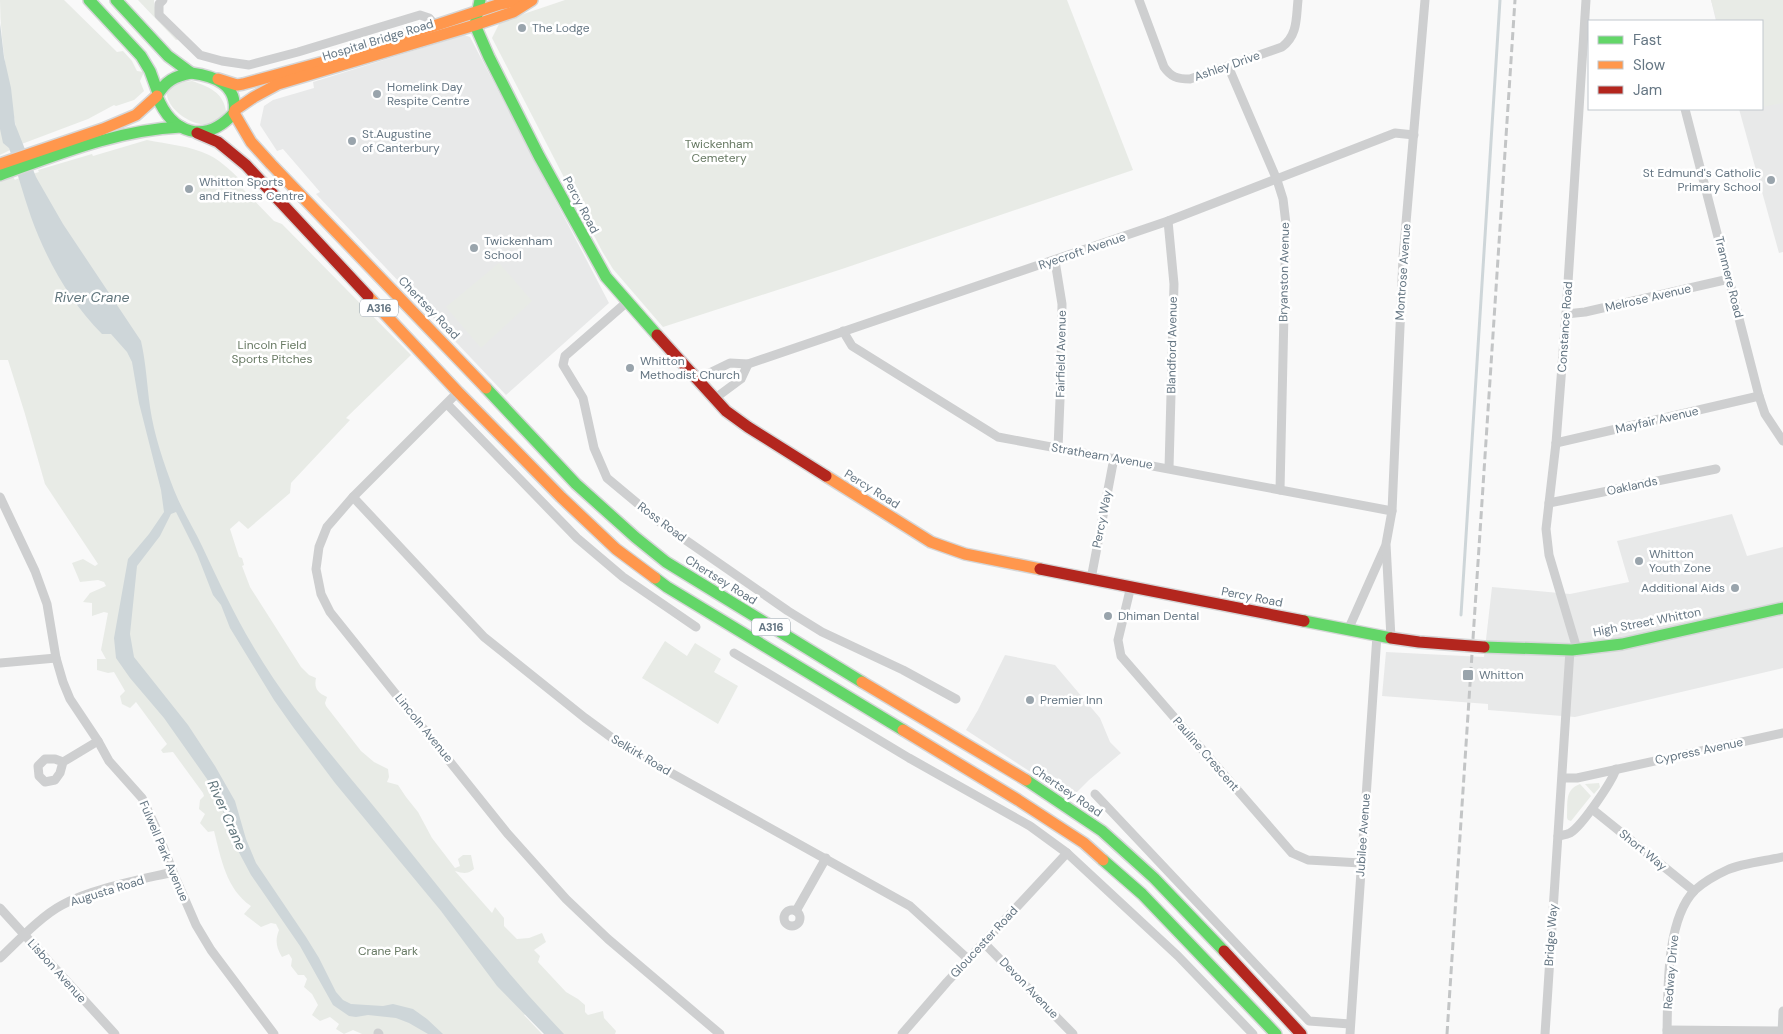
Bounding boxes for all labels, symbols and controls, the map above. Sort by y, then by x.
street label: Hospital Bridge Road [321,15,435,65]
place label: The Lodge [532,20,590,36]
legend [1588,20,1763,110]
marker: The Lodge [516,22,528,34]
text: Fast [1633,30,1662,50]
street label: Ashley Drive [1192,47,1262,85]
text: Slow [1633,55,1666,75]
place label: Homelink Day Respite Centre [387,79,470,109]
text: Jam [1633,80,1662,100]
marker: Homelink Day Respite Centre [371,88,383,100]
place label: St.Augustine of Canterbury [362,126,440,156]
marker: St.Augustine of Canterbury [346,135,358,147]
park label: Twickenham Cemetery [685,136,753,166]
place label: St Edmund's Catholic Primary School [1643,165,1761,195]
place label: Whitton Sports and Fitness Centre [199,174,304,204]
street label: Percy Road [559,174,603,236]
marker: St Edmund's Catholic Primary School [1765,174,1777,186]
marker: Whitton Sports and Fitness Centre [183,183,195,195]
street label: Bryanston Avenue [1275,222,1293,322]
street label: Montrose Avenue [1392,223,1414,321]
street label: Ryecroft Avenue [1036,229,1128,273]
place label: Twickenham School [484,233,552,263]
street label: Tranmere Road [1711,235,1747,319]
marker: Twickenham School [468,242,480,254]
street label: Chertsey Road [395,273,463,343]
street label: Melrose Avenue [1603,280,1693,316]
street label: Constance Road [1554,281,1576,373]
water label: River Crane [54,288,130,306]
street label: Blandford Avenue [1163,296,1181,394]
road number: A316 [360,300,398,316]
street label: Fairfield Avenue [1052,310,1070,398]
park label: Lincoln Field Sports Pitches [232,337,312,367]
place label: Whitton Methodist Church [640,353,740,383]
marker: Whitton Methodist Church [624,362,636,374]
street label: Mayfair Avenue [1614,403,1700,437]
street label: Strathearn Avenue [1050,439,1154,473]
street label: Percy Road [841,466,903,512]
street label: Oaklands [1605,473,1659,499]
street label: Percy Way [1089,488,1115,549]
street label: Ross Road [634,498,690,546]
place label: Whitton Youth Zone [1649,546,1711,576]
street label: Chertsey Road [682,552,760,608]
marker: Whitton Youth Zone [1633,555,1645,567]
place label: Additional Aids [1641,580,1725,596]
marker: Additional Aids [1729,582,1741,594]
street label: Percy Road [1220,583,1284,611]
street label: High Street Whitton [1592,604,1702,640]
place label: Dhiman Dental [1118,608,1199,624]
marker: Dhiman Dental [1102,610,1114,622]
road number: A316 [752,618,790,636]
place label: Whitton [1479,667,1524,683]
marker: Whitton [1461,668,1475,682]
street label: Lincoln Avenue [391,690,457,766]
place label: Premier Inn [1040,692,1103,708]
marker: Premier Inn [1024,694,1036,706]
street label: Pauline Crescent [1169,713,1243,795]
street label: Selkirk Road [608,731,674,779]
street label: Cypress Avenue [1653,734,1745,768]
street label: Chertsey Road [1029,761,1105,821]
water label: River Crane [203,777,251,853]
street label: Jubilee Avenue [1352,793,1374,877]
street label: Fulwell Park Avenue [136,798,193,904]
street label: Short Way [1616,826,1671,874]
street label: Augusta Road [68,872,146,910]
street label: Gloucester Road [947,903,1021,981]
street label: Bridge Way [1541,903,1561,967]
street label: Redway Drive [1660,934,1682,1010]
street label: Lisbon Avenue [24,936,90,1006]
park label: Crane Park [358,943,418,959]
street label: Devon Avenue [996,954,1062,1022]

